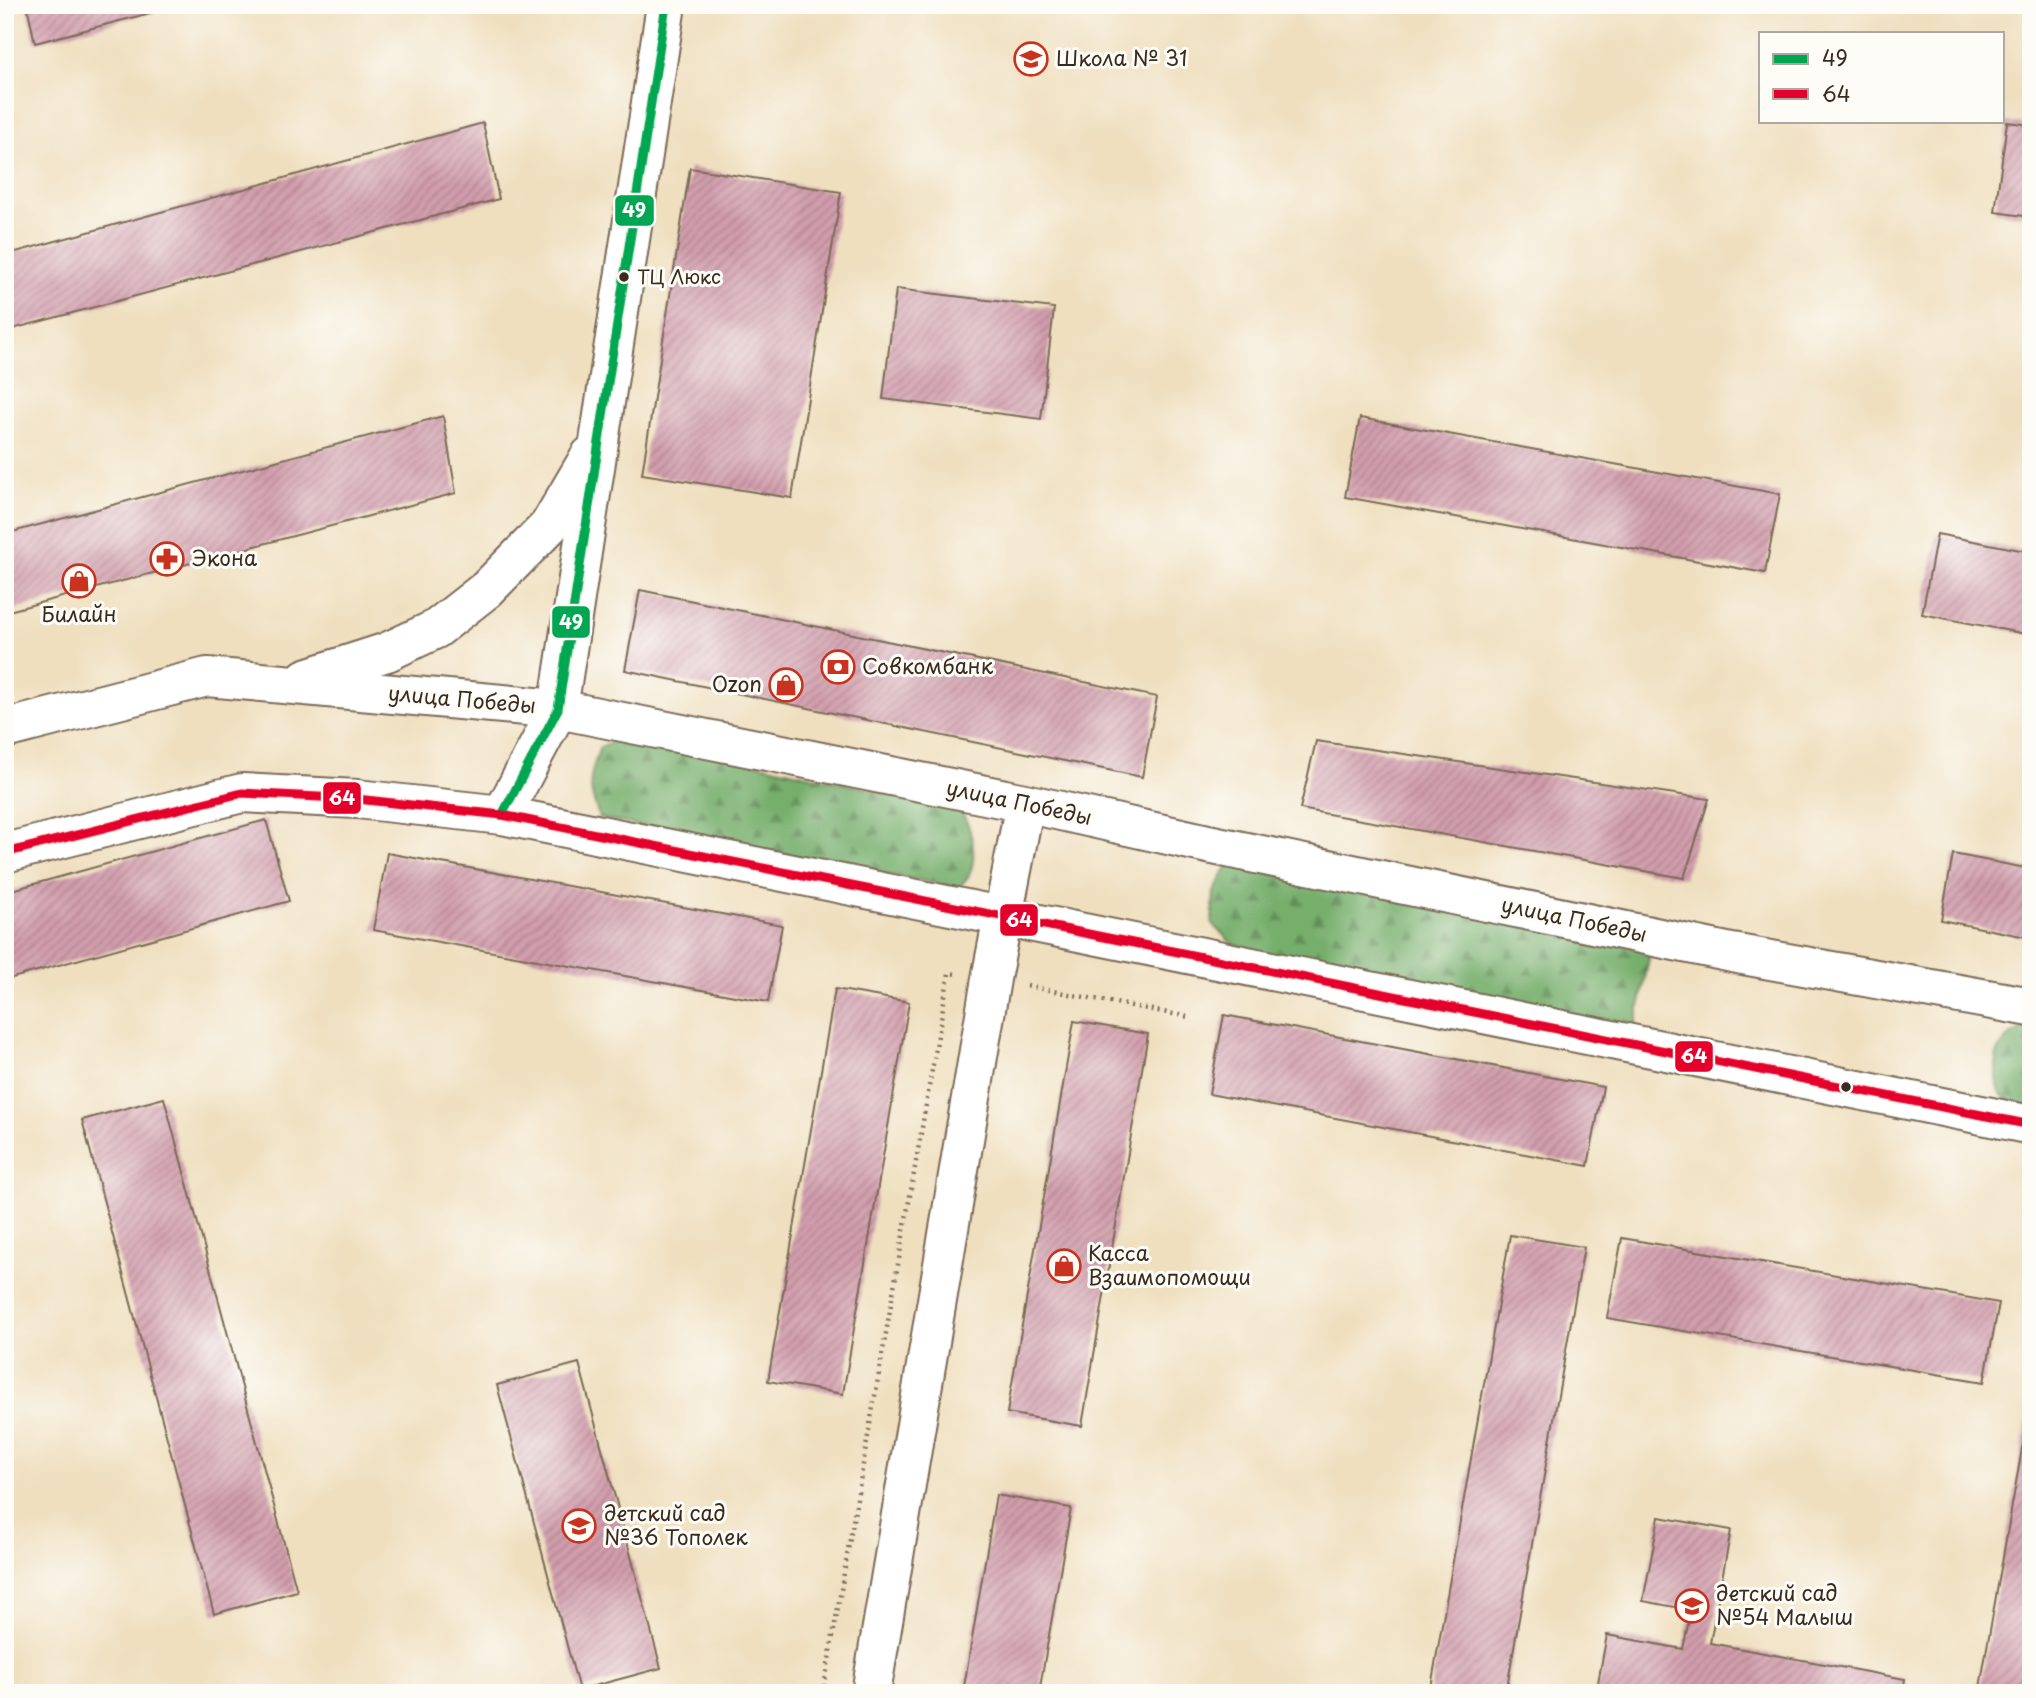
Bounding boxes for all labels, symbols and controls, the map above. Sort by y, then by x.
legend [1759,32,2004,122]
school or university icon: Школа № 31 [1012,40,1050,78]
place label: Школа № 31 [1056,41,1187,73]
text: 49 [1822,41,1848,73]
text: 64 [1822,77,1851,109]
line badge: 49 [614,194,655,227]
text: 49 [622,195,646,223]
place label: ТЦ Люкс [637,262,721,290]
marker: ТЦ Люкс [617,270,631,284]
pharmacy icon: Экона [148,540,186,578]
place label: Экона [192,541,257,573]
shop icon: Билайн [60,562,98,600]
place label: Билайн [41,597,117,629]
line badge: 49 [551,605,591,639]
text: 49 [559,607,583,635]
bank icon: Совкомбанк [819,648,857,686]
place label: Совкомбанк [862,649,994,681]
shop icon: Ozon [767,666,805,704]
place label: Ozon [712,667,762,699]
street label: улица Победы [387,676,537,720]
street label: улица Победы [944,770,1095,832]
line badge: 64 [322,781,362,815]
text: 64 [329,783,355,811]
street label: улица Победы [1499,887,1650,949]
line badge: 64 [999,903,1039,937]
text: 64 [1006,905,1032,933]
line badge: 64 [1674,1040,1714,1073]
text: 64 [1681,1041,1707,1069]
unlabelled marker [1839,1080,1853,1094]
place label: Касса Взаимопомощи [1088,1236,1251,1292]
shop icon: Касса Взаимопомощи [1045,1247,1083,1285]
place label: детский сад №36 Тополек [604,1496,748,1552]
school or university icon: детский сад №36 Тополек [560,1507,598,1545]
place label: детский сад №54 Малыш [1716,1576,1853,1632]
school or university icon: детский сад №54 Малыш [1673,1587,1711,1625]

